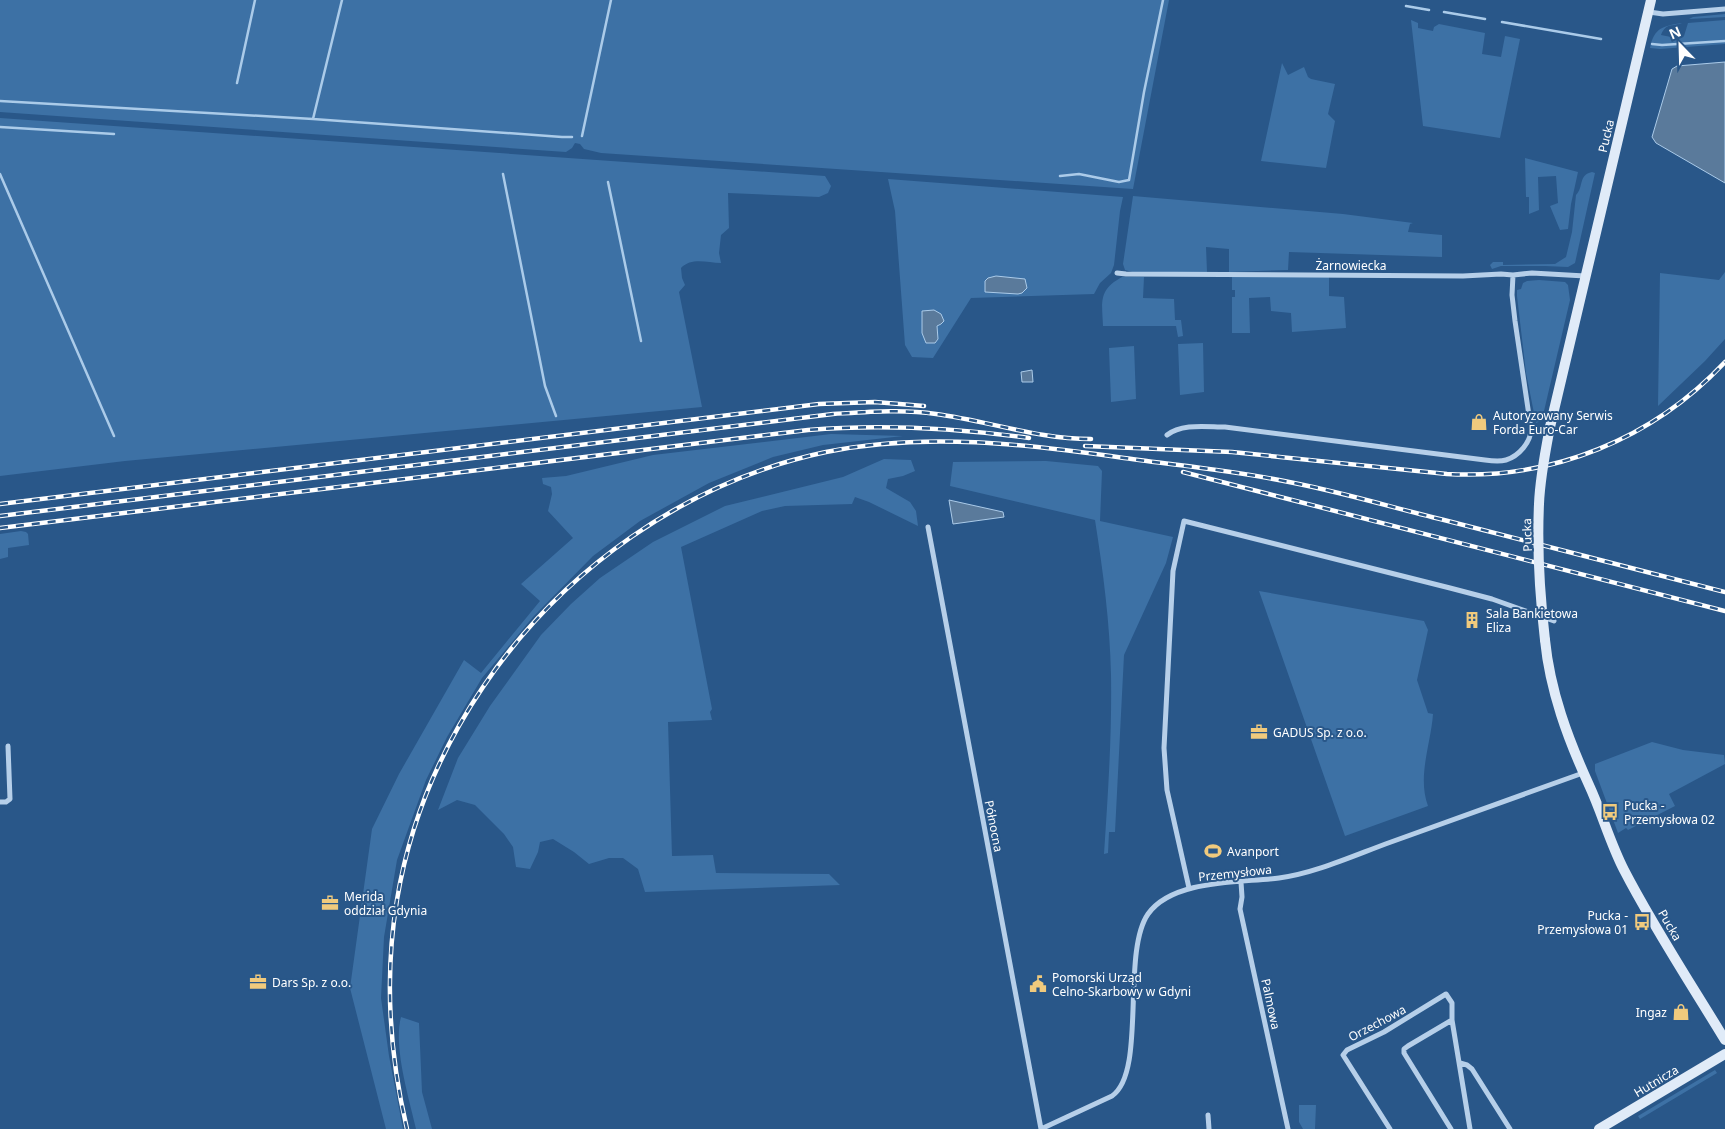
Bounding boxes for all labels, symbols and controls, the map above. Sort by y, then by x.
north arrow [1655,20,1705,70]
text: N [1666,22,1684,44]
street label: Pucka [1594,118,1618,154]
street label: Żarnowiecka [1315,257,1387,274]
place label: Autoryzowany Serwis Forda Euro-Car [1493,407,1613,438]
shop icon: Autoryzowany Serwis Forda Euro-Car [1469,412,1489,432]
street label: Pucka [1518,518,1536,552]
place label: Sala Bankietowa Eliza [1486,605,1578,636]
building icon: Sala Bankietowa Eliza [1462,610,1482,630]
office icon: GADUS Sp. z o.o. [1249,722,1269,742]
place label: GADUS Sp. z o.o. [1273,724,1367,741]
place label: Pucka - Przemysłowa 02 [1624,797,1715,828]
street label: Północna [981,799,1007,853]
bus stop icon: Pucka - Przemysłowa 02 [1600,802,1620,822]
sports icon: Avanport [1203,841,1223,861]
place label: Avanport [1227,843,1280,860]
street label: Przemysłowa [1197,861,1273,885]
place label: Merida oddział Gdynia [344,888,427,919]
office icon: Merida oddział Gdynia [320,893,340,913]
street label: Pucka [1654,906,1686,944]
place label: Pucka - Przemysłowa 01 [1537,907,1628,938]
bus stop icon: Pucka - Przemysłowa 01 [1632,912,1652,932]
place label: Pomorski Urząd Celno-Skarbowy w Gdyni [1052,969,1191,1000]
office icon: Dars Sp. z o.o. [248,972,268,992]
place label: Dars Sp. z o.o. [272,974,351,991]
public building icon: Pomorski Urząd Celno-Skarbowy w Gdyni [1028,974,1048,994]
street label: Palmowa [1257,977,1285,1031]
street label: Orzechowa [1345,1001,1409,1045]
shop icon: Ingaz [1671,1002,1691,1022]
place label: Ingaz [1636,1004,1667,1021]
street label: Hutnicza [1630,1061,1682,1101]

